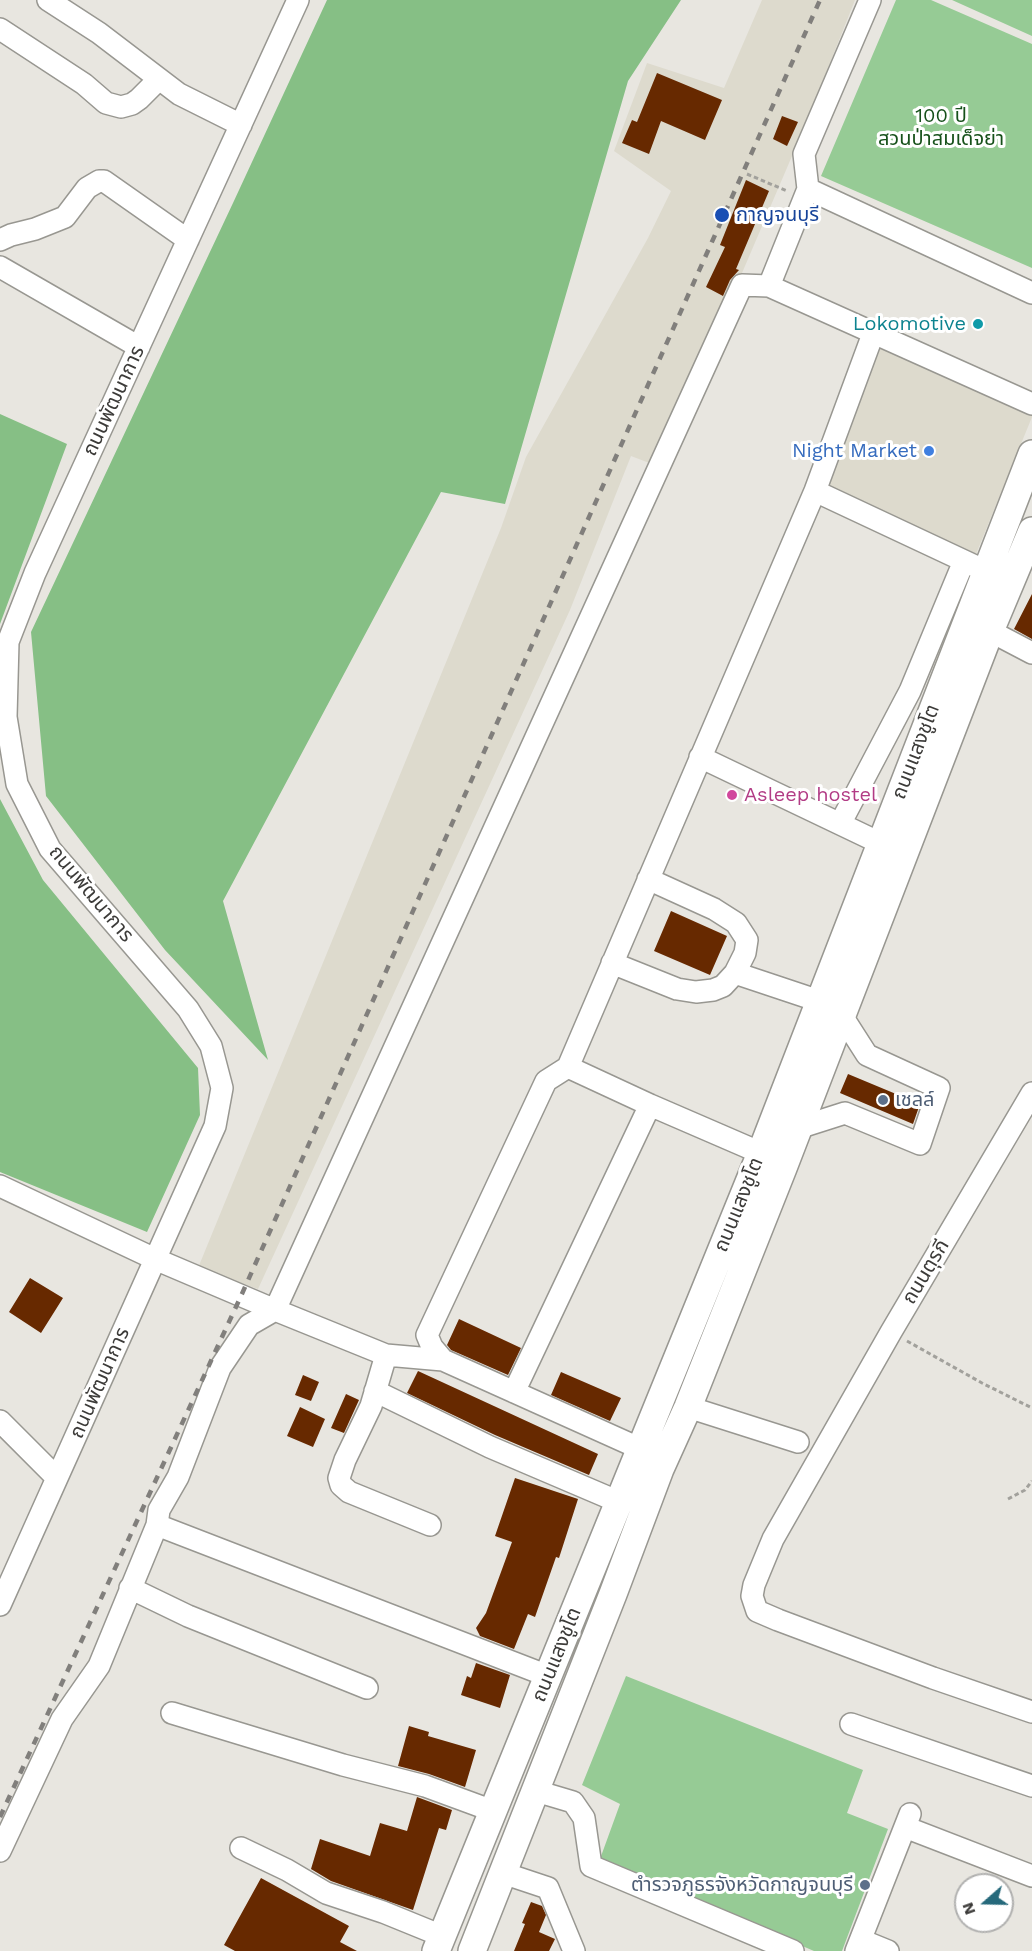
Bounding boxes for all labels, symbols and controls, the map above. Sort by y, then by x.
park label: 100 ปี สวนป่าสมเด็จย่า [878,104,1004,151]
place label: กาญจนบุรี [736,203,819,227]
marker: กาญจนบุรี [713,206,731,224]
place label: Lokomotive [853,312,966,336]
marker: Lokomotive [971,317,985,331]
street label: ถนนพัฒนาการ [78,342,150,460]
place label: Night Market [792,439,917,463]
marker: Night Market [922,444,936,458]
street label: ถนนแสงชูโต [887,701,945,803]
place label: Asleep hostel [744,783,877,807]
marker: Asleep hostel [725,788,739,802]
street label: ถนนพัฒนาการ [44,841,138,947]
place label: เชลล์ [895,1088,934,1112]
marker: เชลล์ [876,1093,890,1107]
street label: ถนนแสงชูโต [709,1154,769,1256]
street label: ถนนตุรกี [897,1235,955,1309]
street label: ถนนพัฒนาการ [65,1324,135,1442]
street label: ถนนแสงชูโต [527,1604,587,1706]
place label: ตำรวจภูธรจังหวัดกาญจนบุรี [631,1873,853,1897]
north arrow [954,1873,1014,1933]
marker: ตำรวจภูธรจังหวัดกาญจนบุรี [858,1878,872,1892]
text: N [958,1900,979,1917]

